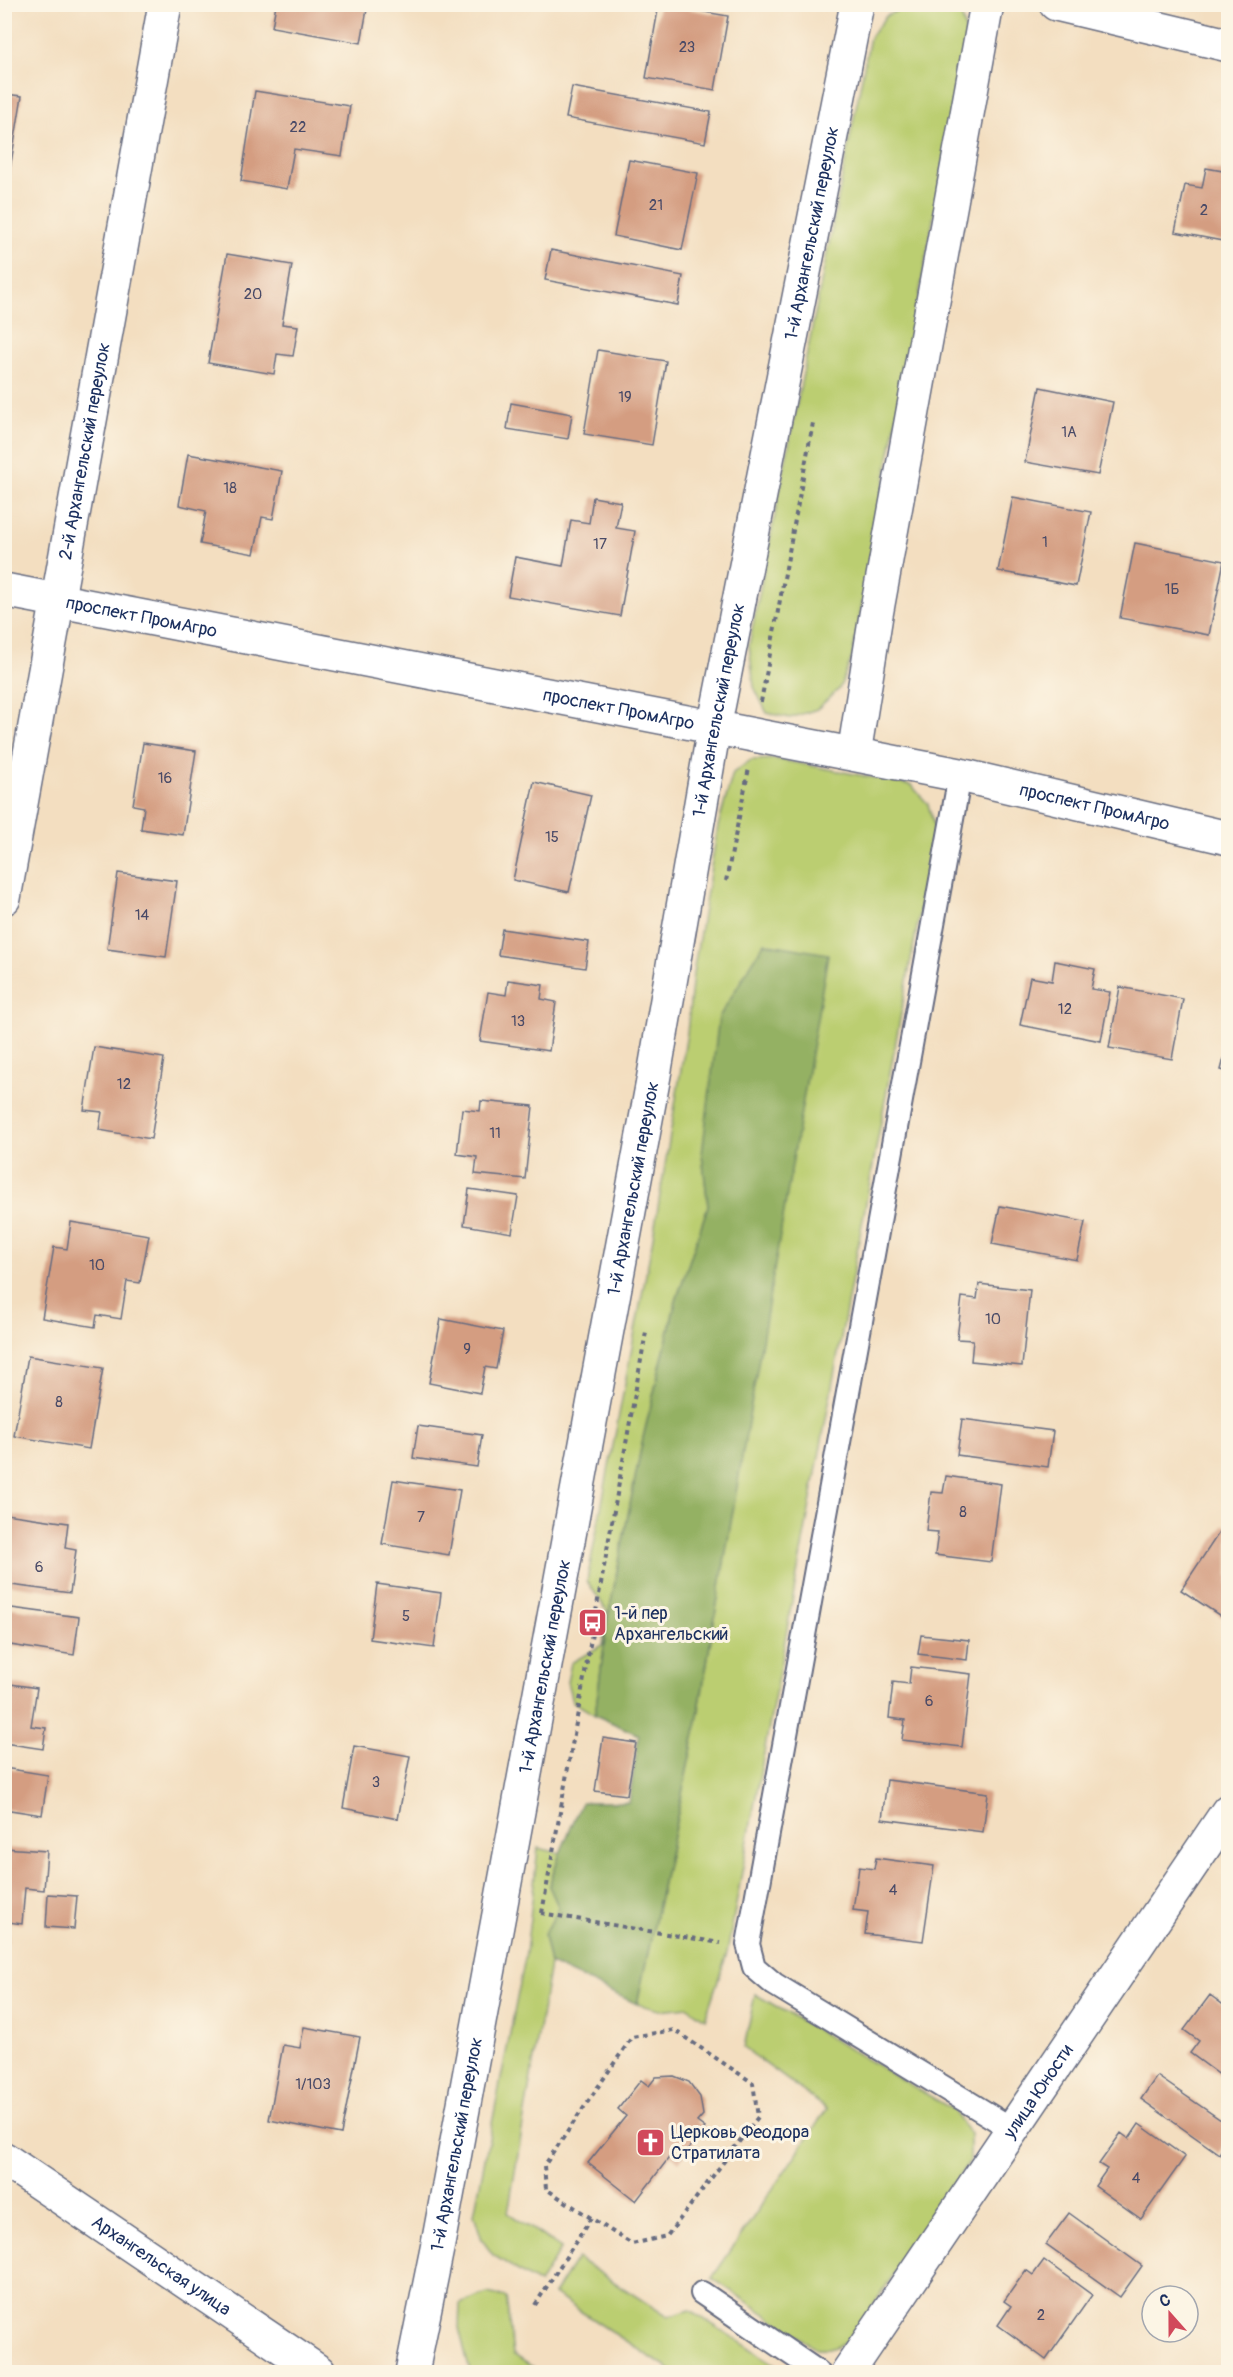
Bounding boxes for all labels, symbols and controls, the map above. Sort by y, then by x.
house number: 23 [679,38,695,57]
house number: 22 [290,118,306,137]
street label: 1-й Архангельский переулок [779,124,844,342]
house number: 21 [649,196,663,215]
house number: 2 [1200,201,1208,220]
house number: 20 [244,285,262,304]
street label: 2-й Архангельский переулок [54,341,115,562]
house number: 19 [618,388,632,407]
house number: 1А [1061,423,1077,442]
house number: 18 [223,479,237,498]
house number: 1 [1042,533,1048,552]
house number: 17 [593,535,607,554]
house number: 1Б [1165,580,1179,599]
street label: проспект ПромАгро [64,591,219,643]
street label: 1-й Архангельский переулок [687,601,750,819]
street label: проспект ПромАгро [541,683,697,735]
house number: 16 [158,769,172,788]
street label: проспект ПромАгро [1017,778,1172,835]
house number: 15 [545,828,559,847]
house number: 14 [135,906,150,925]
house number: 12 [1058,1000,1072,1019]
house number: 13 [511,1012,525,1031]
house number: 12 [117,1075,131,1094]
street label: 1-й Архангельский переулок [602,1080,664,1297]
house number: 11 [489,1124,501,1143]
house number: 10 [89,1256,105,1275]
house number: 10 [985,1310,1001,1329]
house number: 9 [463,1340,471,1359]
house number: 8 [55,1393,63,1412]
house number: 8 [959,1503,967,1522]
house number: 7 [417,1508,425,1527]
house number: 6 [35,1558,43,1577]
street label: 1-й Архангельский переулок [514,1558,576,1775]
place label: 1-й пер Архангельский [614,1602,728,1646]
house number: 5 [402,1607,410,1626]
bus stop icon: 1-й пер Архангельский [577,1607,609,1639]
house number: 6 [925,1692,933,1711]
house number: 3 [372,1773,380,1792]
house number: 4 [889,1881,898,1900]
street label: 1-й Архангельский переулок [425,2035,488,2253]
street label: улица Юности [998,2040,1078,2144]
house number: 1/103 [295,2075,331,2094]
place label: Церковь Феодора Стратилата [671,2121,809,2165]
church icon: Церковь Феодора Стратилата [634,2126,666,2158]
house number: 4 [1132,2169,1141,2188]
street label: Архангельская улица [87,2210,235,2321]
north arrow [1140,2284,1200,2344]
text: С [1157,2290,1173,2312]
house number: 2 [1037,2306,1045,2325]

